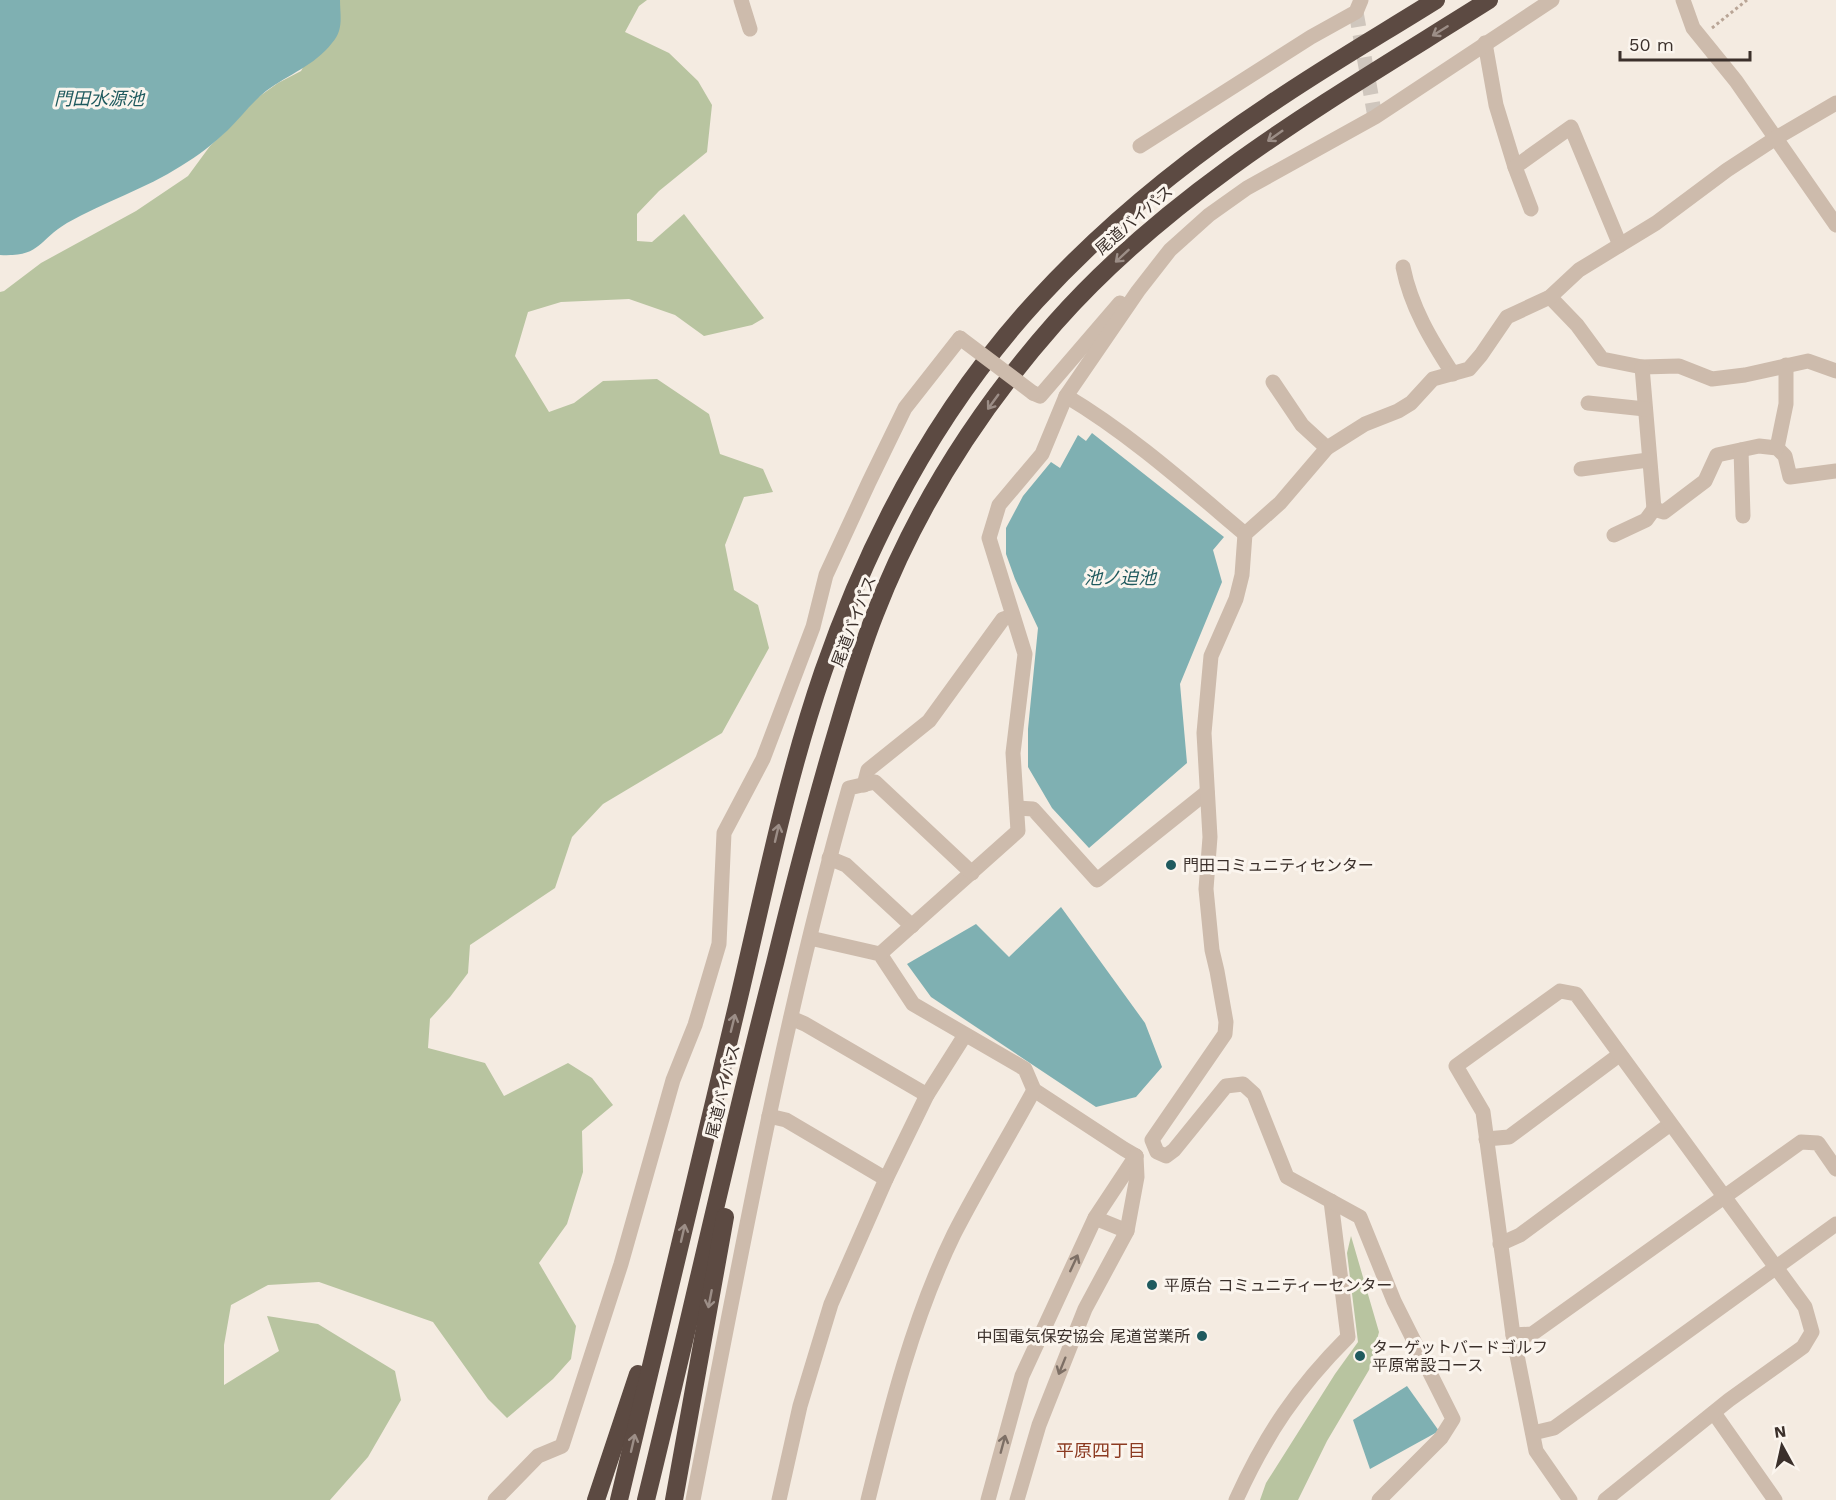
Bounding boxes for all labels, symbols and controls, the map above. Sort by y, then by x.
scale bar [1620,24,1750,62]
one-way arrow [1432,26,1449,38]
text: 50 m [1629,34,1674,55]
water label: 門田水源池 [54,88,146,109]
one-way arrow [1267,130,1284,142]
street label: 尾道バイパス [1092,181,1176,259]
one-way arrow [1115,249,1130,263]
one-way arrow [987,393,999,409]
water label: 池ノ迫池 [1084,567,1158,588]
street label: 尾道バイパス [828,573,880,669]
one-way arrow [772,824,783,843]
place label: 門田コミュニティセンター [1183,856,1374,875]
marker: 門田コミュニティセンター [1164,858,1178,872]
one-way arrow [727,1014,739,1033]
street label: 尾道バイパス [702,1042,744,1140]
one-way arrow [677,1224,689,1243]
one-way arrow [1069,1254,1081,1272]
place label: 平原台 コミュニティーセンター [1164,1276,1393,1295]
marker: 平原台 コミュニティーセンター [1145,1278,1159,1292]
one-way arrow [704,1289,715,1308]
place label: 中国電気保安協会 尾道営業所 [977,1327,1190,1346]
marker: 中国電気保安協会 尾道営業所 [1195,1329,1209,1343]
place label: ターゲットバードゴルフ 平原常設コース [1372,1338,1548,1375]
marker: ターゲットバードゴルフ 平原常設コース [1353,1349,1367,1363]
one-way arrow [1056,1356,1067,1375]
north arrow [1752,1416,1812,1476]
text: N [1773,1421,1787,1442]
one-way arrow [627,1434,639,1453]
one-way arrow [998,1434,1010,1453]
district label: 平原四丁目 [1056,1440,1146,1461]

